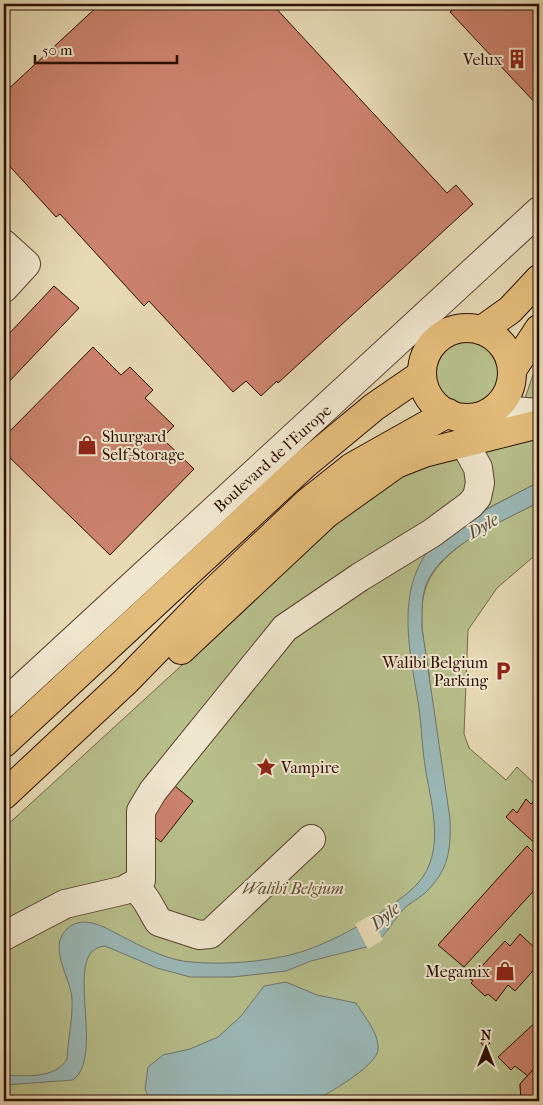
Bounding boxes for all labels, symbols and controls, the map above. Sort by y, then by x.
scale bar [35,32,178,64]
text: 50 m [42,41,73,59]
building icon: Velux [506,48,528,70]
place label: Velux [462,50,503,69]
street label: Boulevard de l'Europe [210,401,335,516]
place label: Shurgard Self-Storage [102,427,185,464]
shop icon: Shurgard Self-Storage [76,434,98,456]
water label: Dyle [463,509,503,544]
place label: Walibi Belgium Parking [381,653,489,690]
parking icon: Walibi Belgium Parking [492,660,514,682]
place icon: Vampire [255,756,277,778]
place label: Vampire [280,758,339,777]
park label: Walibi Belgium [242,879,344,898]
water label: Dyle [365,898,405,935]
shop icon: Megamix [494,960,516,982]
place label: Megamix [425,962,491,981]
north arrow [460,1022,510,1072]
text: N [481,1027,492,1044]

